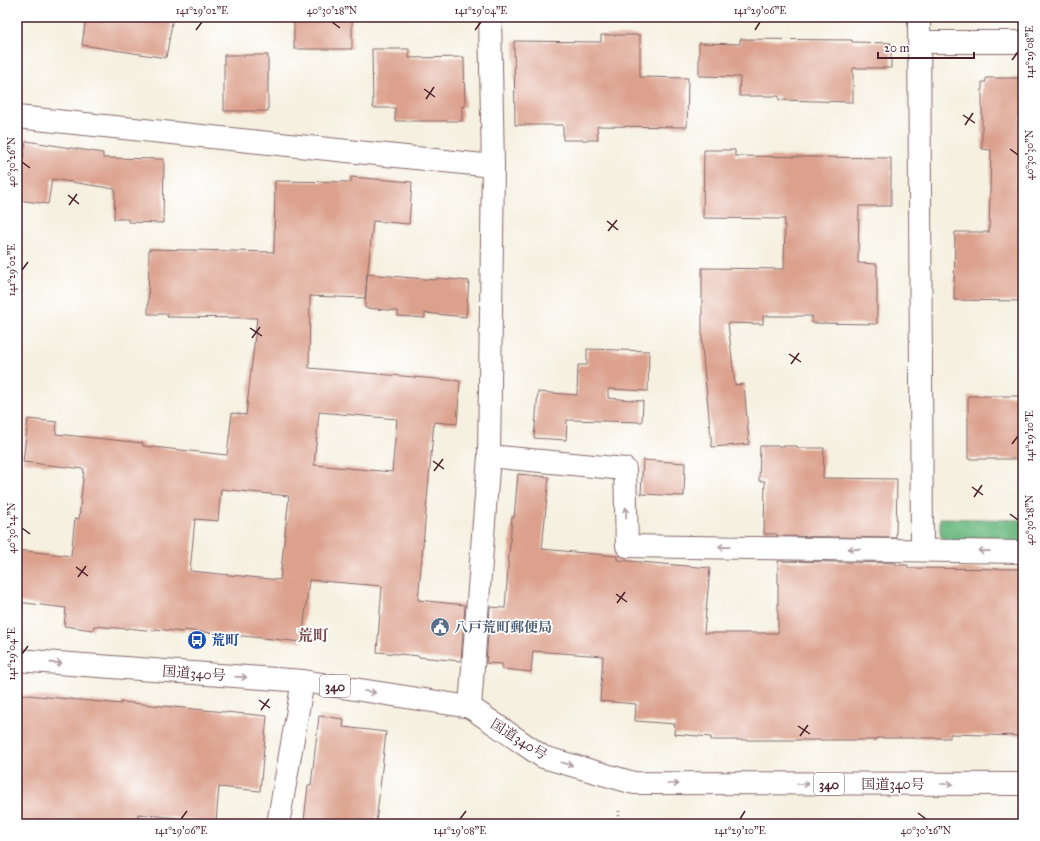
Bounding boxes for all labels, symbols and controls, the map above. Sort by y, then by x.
text: 141°29'02"E [176,5,228,17]
text: 40°30'28"N [307,5,358,17]
text: 141°29'04"E [454,5,508,17]
text: 141°29'06"E [734,5,786,17]
text: 141°29'08"E [1024,26,1036,78]
scale bar [878,34,974,60]
text: 20 m [884,41,910,55]
text: 40°30'30"N [1024,129,1036,180]
text: 40°30'26"N [6,136,18,187]
text: 141°29'02"E [6,244,18,296]
text: 141°29'10"E [1024,410,1036,462]
text: 40°30'28"N [1024,494,1036,545]
text: 40°30'24"N [6,502,18,553]
one-way arrow [622,507,630,520]
one-way arrow [718,543,731,551]
one-way arrow [848,545,861,553]
one-way arrow [978,547,991,555]
public building icon: 八戸荒町郵便局 [429,616,451,638]
place label: 八戸荒町郵便局 [454,619,552,636]
district label: 荒町 [297,626,329,645]
text: 141°29'04"E [6,627,18,681]
bus stop icon: 荒町 [186,629,208,651]
place label: 荒町 [211,632,240,649]
one-way arrow [49,659,62,666]
street label: 国道340号 [162,663,226,684]
one-way arrow [234,673,247,680]
road number: 340 [320,675,350,697]
one-way arrow [363,688,376,696]
street label: 国道340号 [487,715,550,763]
one-way arrow [560,761,573,768]
road number: 340 [814,773,844,795]
street label: 国道340号 [861,776,925,793]
one-way arrow [666,780,679,788]
one-way arrow [796,780,809,788]
one-way arrow [940,780,953,788]
text: 141°29'06"E [155,825,207,837]
text: 141°29'08"E [434,825,486,837]
text: 141°29'10"E [714,825,766,837]
text: 40°30'26"N [901,825,952,837]

